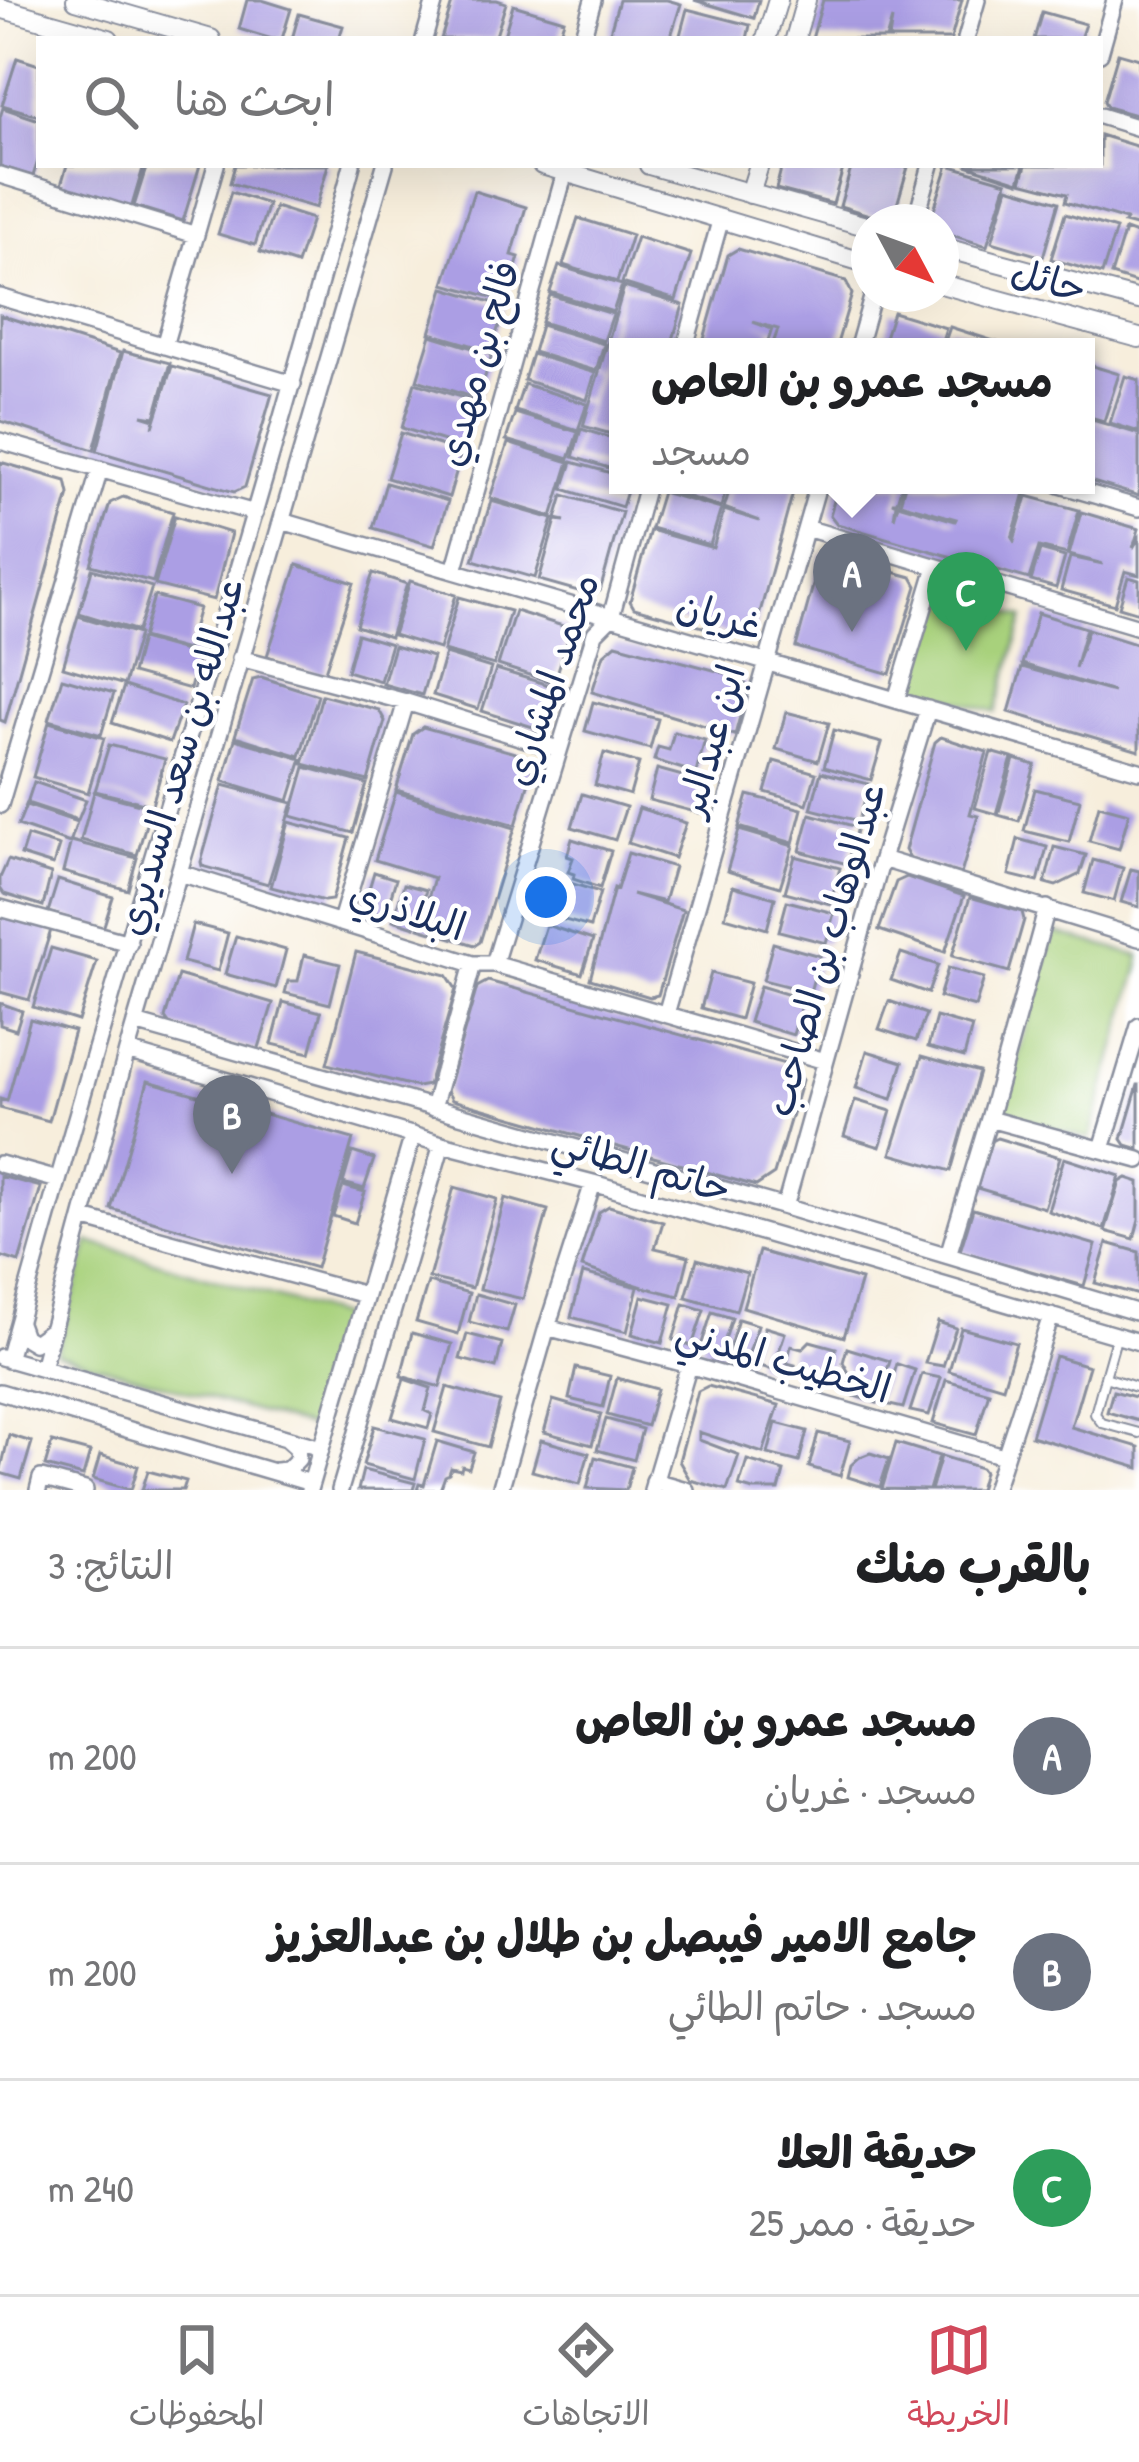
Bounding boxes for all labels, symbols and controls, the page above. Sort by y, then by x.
search box [36,36,1103,168]
text: ابحث هنا [174,68,335,129]
icon: search [78,69,144,135]
north arrow [851,204,959,312]
street label: حائل [1005,244,1093,314]
street label: فالح بن مهدي [422,254,535,473]
popup [609,338,1095,494]
text: مسجد عمرو بن العاص [651,350,1053,411]
text: مسجد [651,424,751,477]
pin: A [813,533,891,632]
pin: C [927,552,1005,651]
street label: محمد المشاري [489,566,614,793]
street label: عبدالله بن سعد السديري [103,571,258,942]
street label: غريان [671,577,769,651]
street label: ابن عبدالبر [662,658,757,825]
street label: عبدالوهاب بن الصاحب [751,776,897,1122]
street label: البلاذري [342,865,473,956]
your location [516,867,576,927]
pin: B [193,1075,271,1174]
street label: حاتم الطائي [544,1113,737,1222]
street label: الخطيب المدني [668,1303,898,1423]
text: بالقرب منك [856,1529,1091,1598]
text: النتائج: 3 [48,1538,173,1591]
text: مسجد عمرو بن العاص [575,1689,977,1750]
text: 200 m [48,1729,137,1782]
text: A [1042,1729,1062,1782]
text: مسجد · غريان [764,1763,977,1816]
text: جامع الامير فيبصل بن طلال بن عبدالعزيز [269,1905,977,1966]
text: 200 m [48,1945,137,1998]
text: B [1042,1945,1062,1998]
text: مسجد · حاتم الطائي [668,1979,977,2032]
text: حديقة العلا [777,2121,977,2182]
text: 240 m [48,2161,134,2214]
text: C [1041,2161,1063,2214]
text: حديقة · ممر 25 [749,2195,977,2248]
tab: المحفوظات [129,2317,265,2443]
tab: الاتجاهات [522,2317,650,2443]
tab: الخريطة [907,2317,1010,2443]

